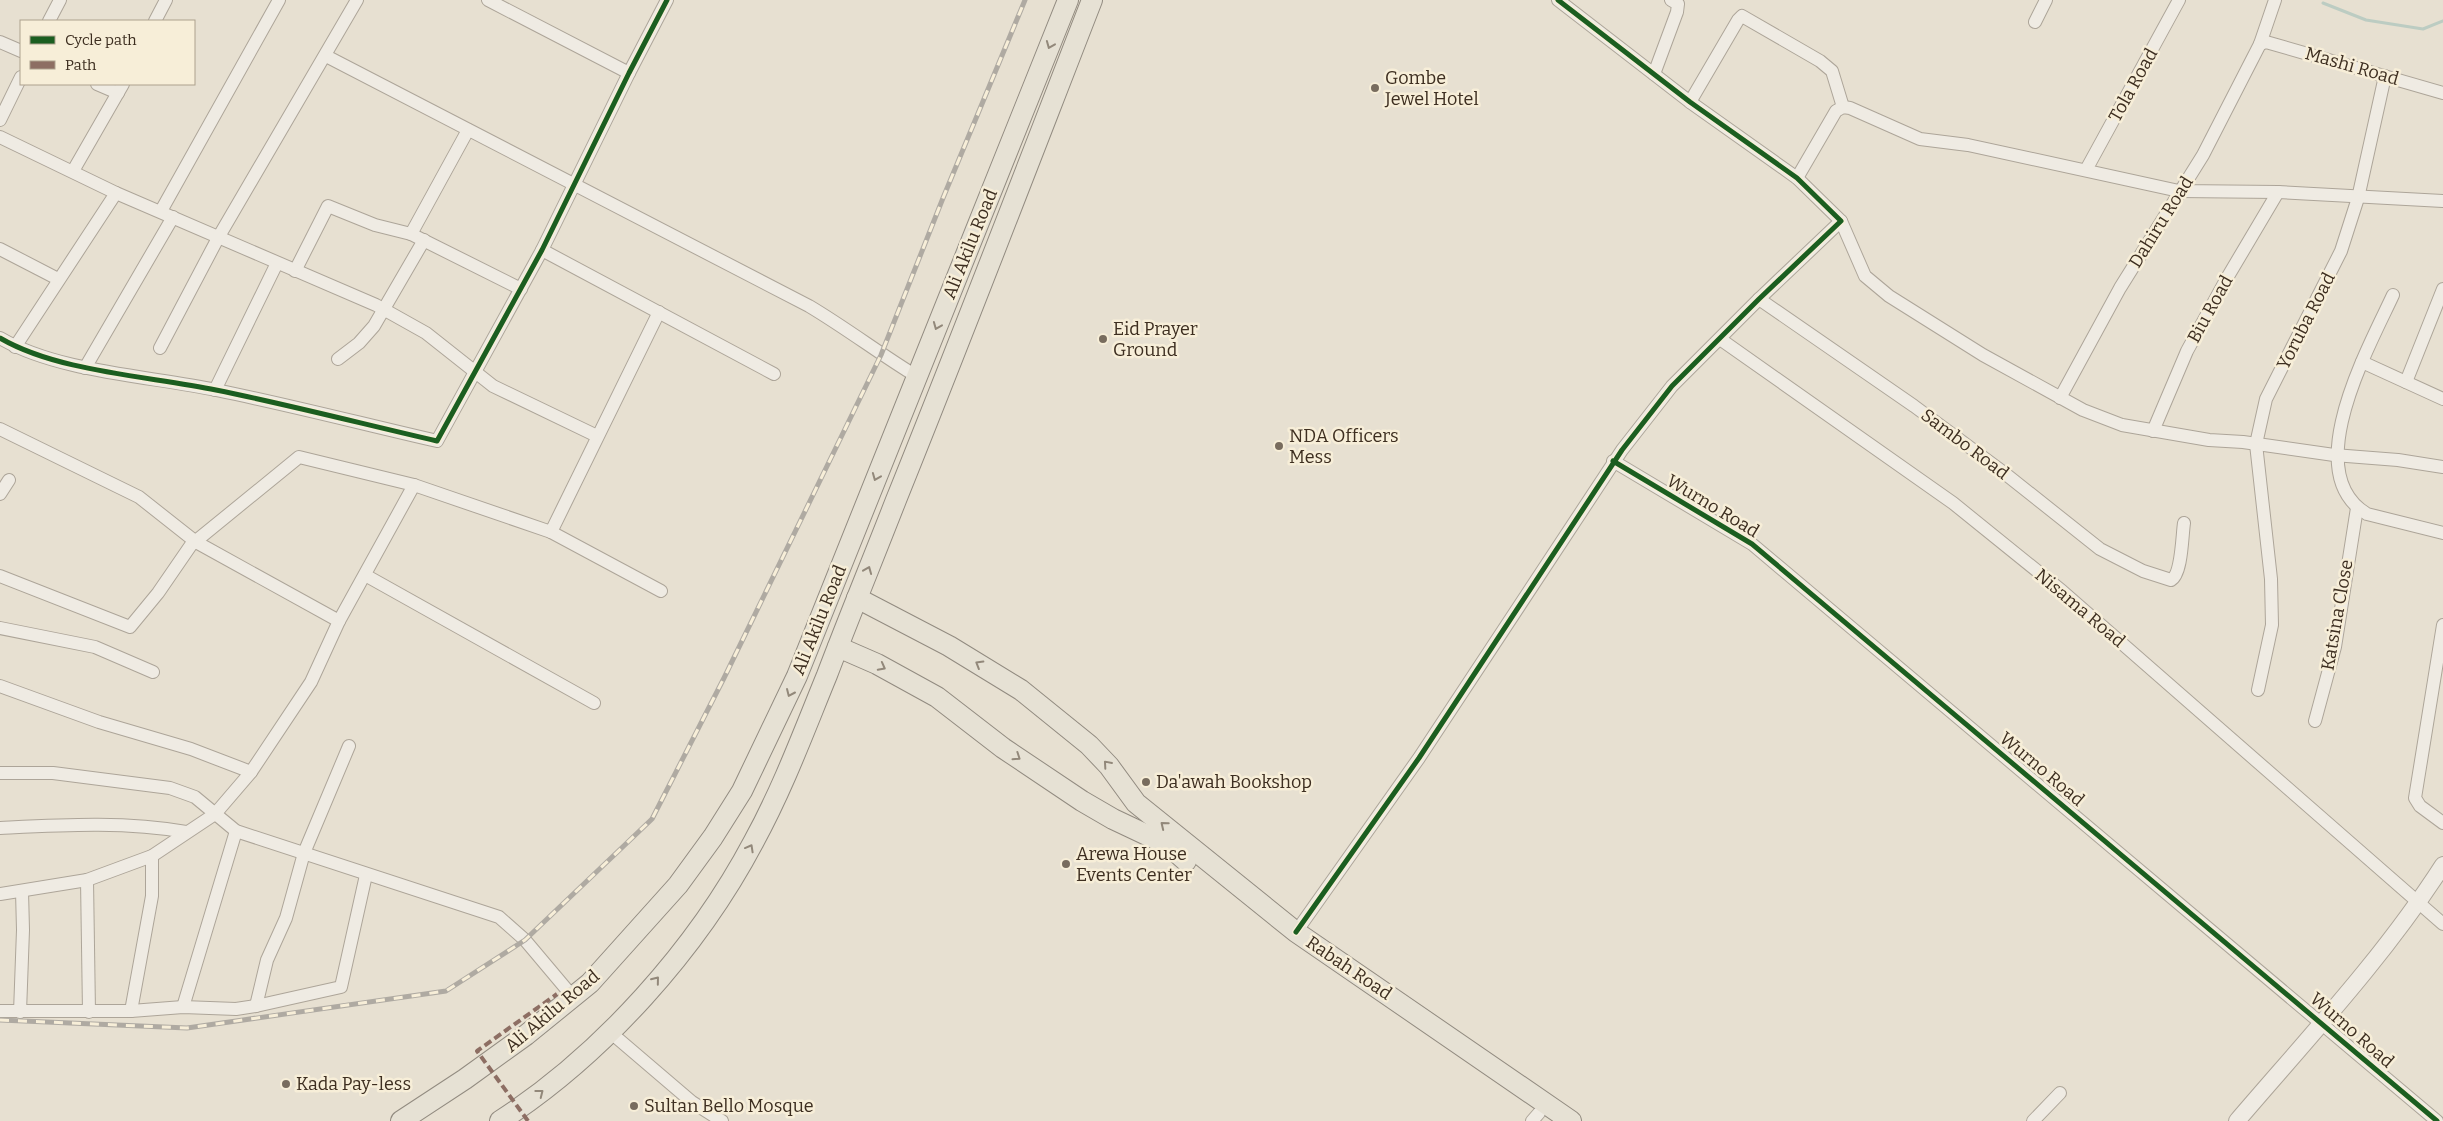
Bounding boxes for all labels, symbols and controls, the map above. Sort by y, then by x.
legend [20,20,195,85]
text: Cycle path [65,31,137,49]
one-way arrow [1045,40,1056,49]
street label: Mashi Road [2303,42,2402,90]
street label: Tola Road [2104,44,2162,126]
text: Path [65,56,97,74]
place label: Gombe Jewel Hotel [1384,67,1479,110]
marker: Gombe Jewel Hotel [1369,82,1381,94]
street label: Dahiru Road [2124,172,2198,272]
street label: Ali Akilu Road [938,185,1002,302]
street label: Yoruba Road [2272,269,2340,373]
street label: Biu Road [2183,271,2238,347]
place label: Eid Prayer Ground [1113,318,1198,361]
one-way arrow [932,321,943,330]
marker: Eid Prayer Ground [1097,333,1109,345]
street label: Sambo Road [1917,404,2013,484]
place label: NDA Officers Mess [1289,425,1399,468]
marker: NDA Officers Mess [1273,440,1285,452]
street label: Wurno Road [1663,470,1764,542]
one-way arrow [872,472,883,481]
street label: Katsina Close [2316,558,2358,672]
street label: Ali Akilu Road [787,561,851,678]
street label: Nisama Road [2030,564,2130,652]
one-way arrow [862,566,873,575]
one-way arrow [877,661,886,671]
one-way arrow [976,661,985,671]
one-way arrow [785,688,796,697]
street label: Wurno Road [1995,727,2089,811]
one-way arrow [1011,751,1020,760]
one-way arrow [1103,760,1112,769]
place label: Da'awah Bookshop [1156,771,1312,793]
marker: Da'awah Bookshop [1140,776,1152,788]
one-way arrow [1161,823,1170,831]
place label: Arewa House Events Center [1076,843,1192,886]
one-way arrow [744,844,754,853]
marker: Arewa House Events Center [1060,858,1072,870]
street label: Rabah Road [1302,931,1396,1005]
street label: Ali Akilu Road [500,965,604,1057]
one-way arrow [651,977,660,986]
street label: Wurno Road [2306,988,2399,1073]
place label: Kada Pay-less [296,1073,411,1095]
marker: Kada Pay-less [280,1078,292,1090]
one-way arrow [534,1091,543,1099]
place label: Sultan Bello Mosque [644,1095,814,1117]
marker: Sultan Bello Mosque [628,1100,640,1112]

